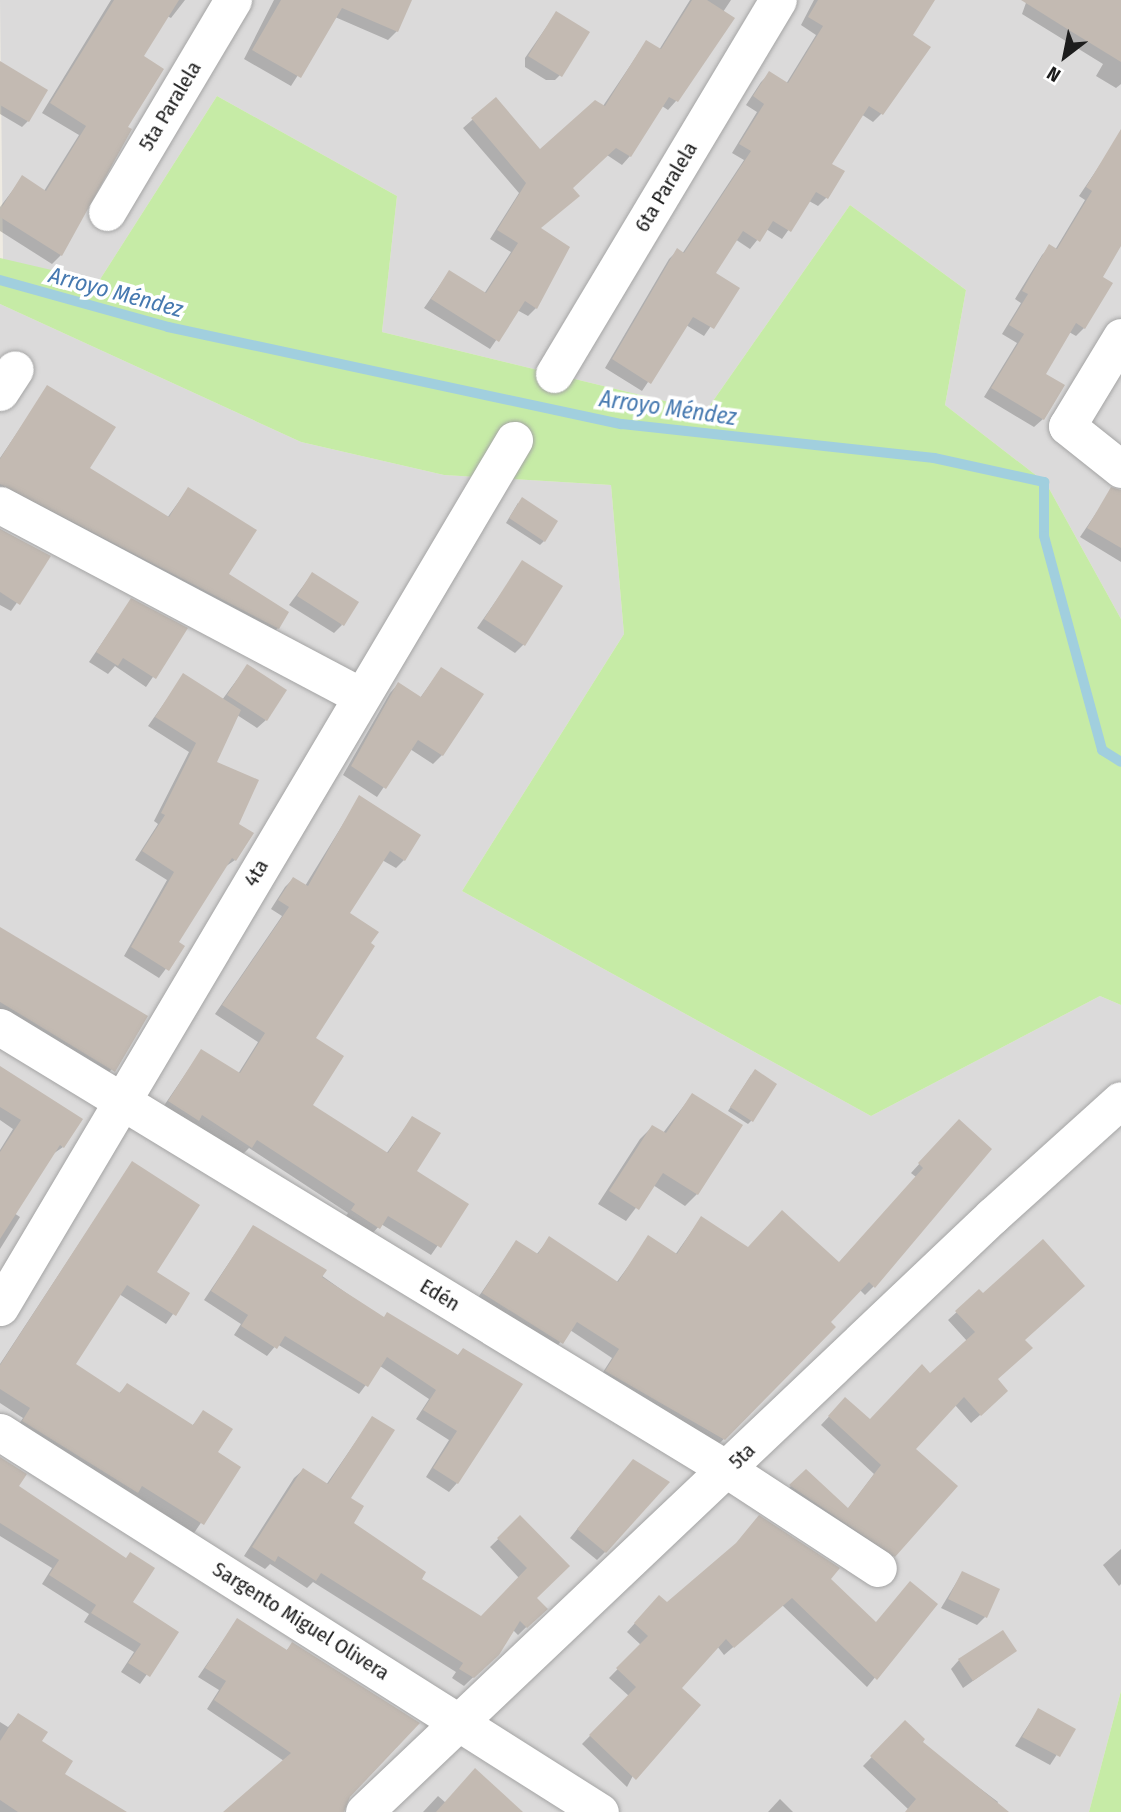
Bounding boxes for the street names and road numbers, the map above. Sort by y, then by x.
street label: 5ta Paralela [133,57,207,155]
street label: 6ta Paralela [629,137,703,237]
street label: 4ta [238,855,274,891]
street label: Edén [415,1273,465,1317]
street label: 5ta [724,1438,760,1474]
street label: Sargento Miguel Olivera [208,1556,394,1686]

